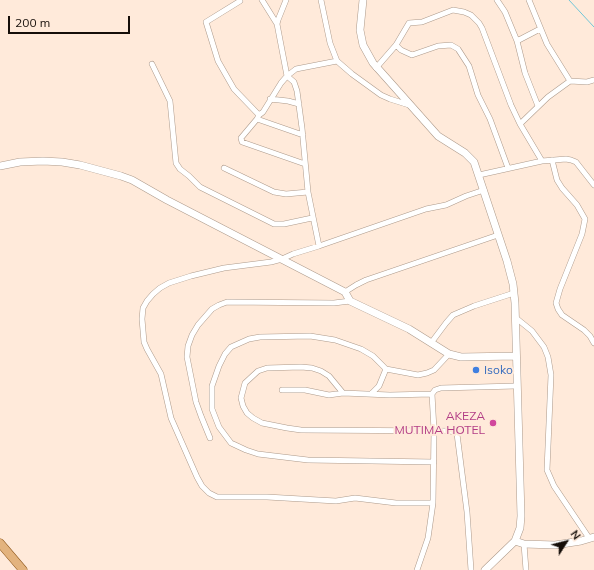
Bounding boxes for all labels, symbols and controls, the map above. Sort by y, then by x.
scale bar [10,8,132,34]
text: 200 m [15,15,50,30]
place label: Isoko [484,363,513,377]
marker: Isoko [471,365,481,375]
place label: AKEZA MUTIMA HOTEL [395,409,485,437]
marker: AKEZA MUTIMA HOTEL [488,418,498,428]
north arrow [546,522,586,562]
text: N [568,527,584,542]

